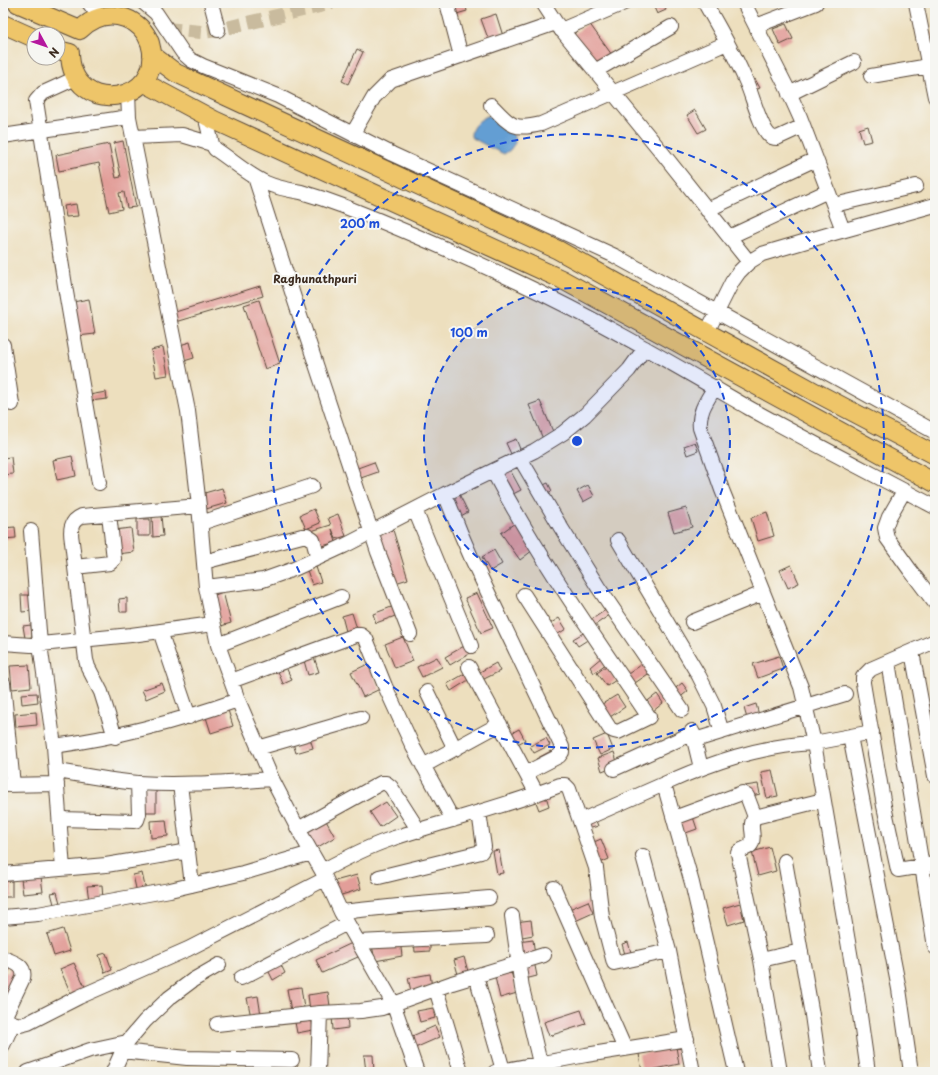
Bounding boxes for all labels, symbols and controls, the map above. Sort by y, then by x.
north arrow [26,26,66,66]
text: N [45,44,63,62]
text: 200 m [340,214,380,232]
district label: Raghunathpuri [273,270,357,287]
text: 100 m [450,323,488,341]
centre of rings [570,434,584,448]

